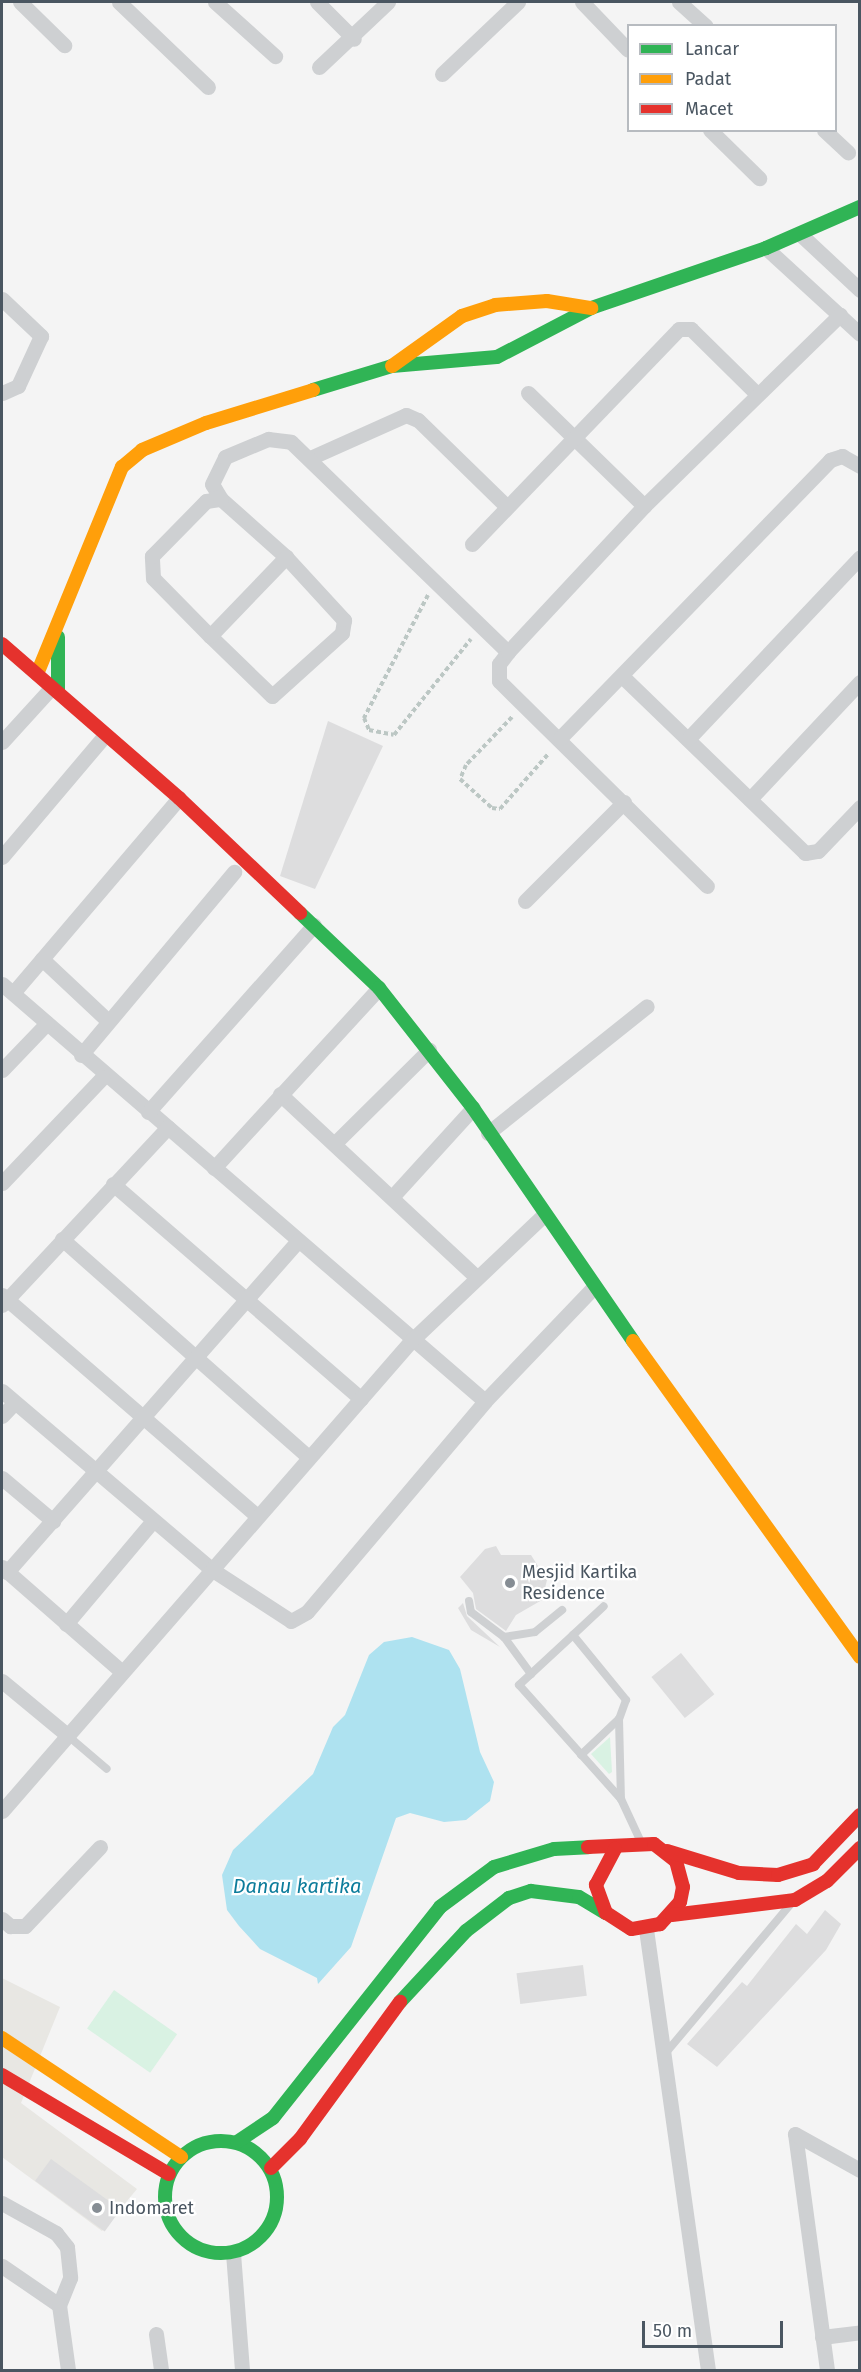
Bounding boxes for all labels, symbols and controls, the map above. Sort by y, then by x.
legend [627,24,837,132]
text: Lancar [685,38,739,60]
text: Padat [685,68,731,90]
text: Macet [685,98,733,120]
place label: Mesjid Kartika Residence [522,1562,637,1604]
marker: Mesjid Kartika Residence [503,1576,517,1590]
water label: Danau kartika [233,1874,361,1898]
place label: Indomaret [109,2197,194,2219]
marker: Indomaret [90,2201,104,2215]
scale bar [645,2309,786,2347]
text: 50 m [653,2320,692,2342]

